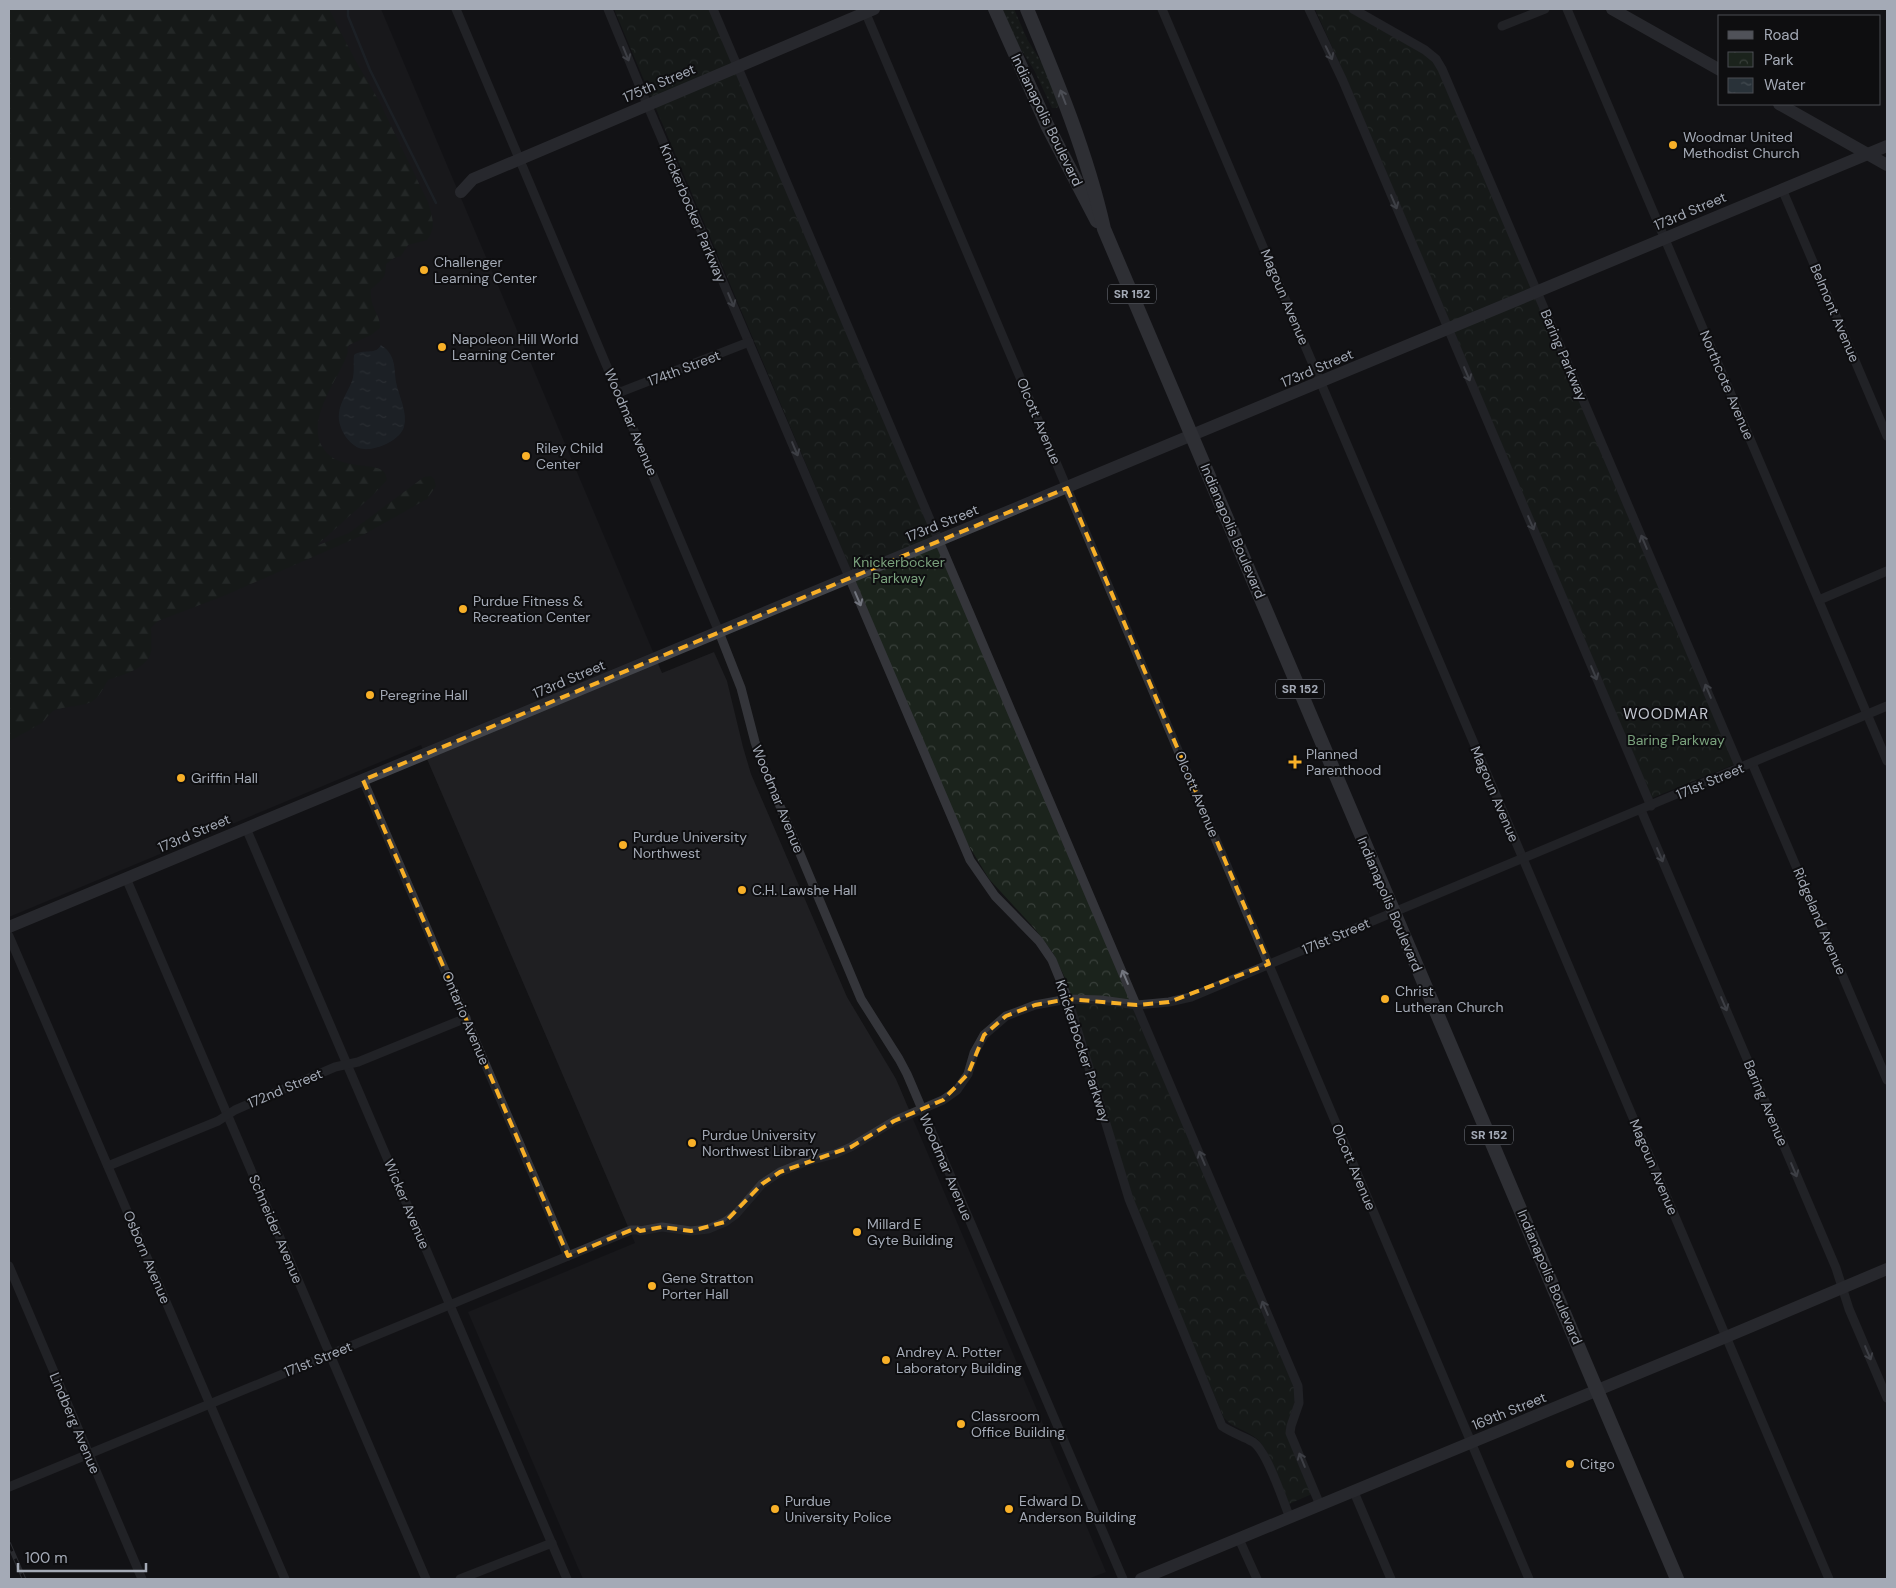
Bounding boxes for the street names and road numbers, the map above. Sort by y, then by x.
street label: Indianapolis Boulevard [1007,51,1087,189]
street label: 175th Street [620,60,698,106]
street label: Knickerbocker Parkway [656,141,730,285]
street label: 173rd Street [1651,188,1729,234]
street label: Magoun Avenue [1257,246,1313,348]
street label: Belmont Avenue [1806,261,1864,365]
road number: SR 152 [1108,284,1156,304]
street label: Baring Parkway [1537,307,1591,404]
street label: Northcote Avenue [1696,328,1758,443]
street label: 173rd Street [1278,345,1356,391]
street label: 174th Street [645,346,723,390]
street label: Woodmar Avenue [600,366,662,478]
street label: Olcott Avenue [1013,375,1065,467]
street label: Indianapolis Boulevard [1196,461,1270,601]
street label: 173rd Street [903,500,981,546]
street label: 173rd Street [530,656,608,702]
road number: SR 152 [1276,680,1324,699]
street label: Woodmar Avenue [748,742,808,856]
street label: Magoun Avenue [1467,743,1523,845]
street label: Olcott Avenue [1171,748,1223,840]
street label: 171st Street [1673,759,1747,803]
street label: 173rd Street [155,810,233,856]
street label: Indianapolis Boulevard [1353,834,1427,974]
street label: Ridgeland Avenue [1789,865,1851,977]
street label: 171st Street [1299,914,1373,958]
street label: Ontario Avenue [438,968,494,1068]
street label: Knickerbocker Parkway [1051,977,1115,1125]
street label: Baring Avenue [1740,1057,1792,1149]
street label: 172nd Street [245,1064,325,1112]
street label: Woodmar Avenue [915,1111,977,1223]
street label: Magoun Avenue [1626,1116,1682,1218]
street label: Olcott Avenue [1328,1121,1380,1213]
road number: SR 152 [1465,1126,1513,1144]
street label: Wicker Avenue [380,1156,434,1252]
street label: Schneider Avenue [245,1172,307,1286]
street label: Indianapolis Boulevard [1513,1207,1587,1347]
street label: Osborn Avenue [119,1208,175,1306]
street label: 171st Street [281,1337,355,1381]
street label: Lindberg Avenue [46,1370,104,1476]
street label: 169th Street [1469,1388,1549,1434]

